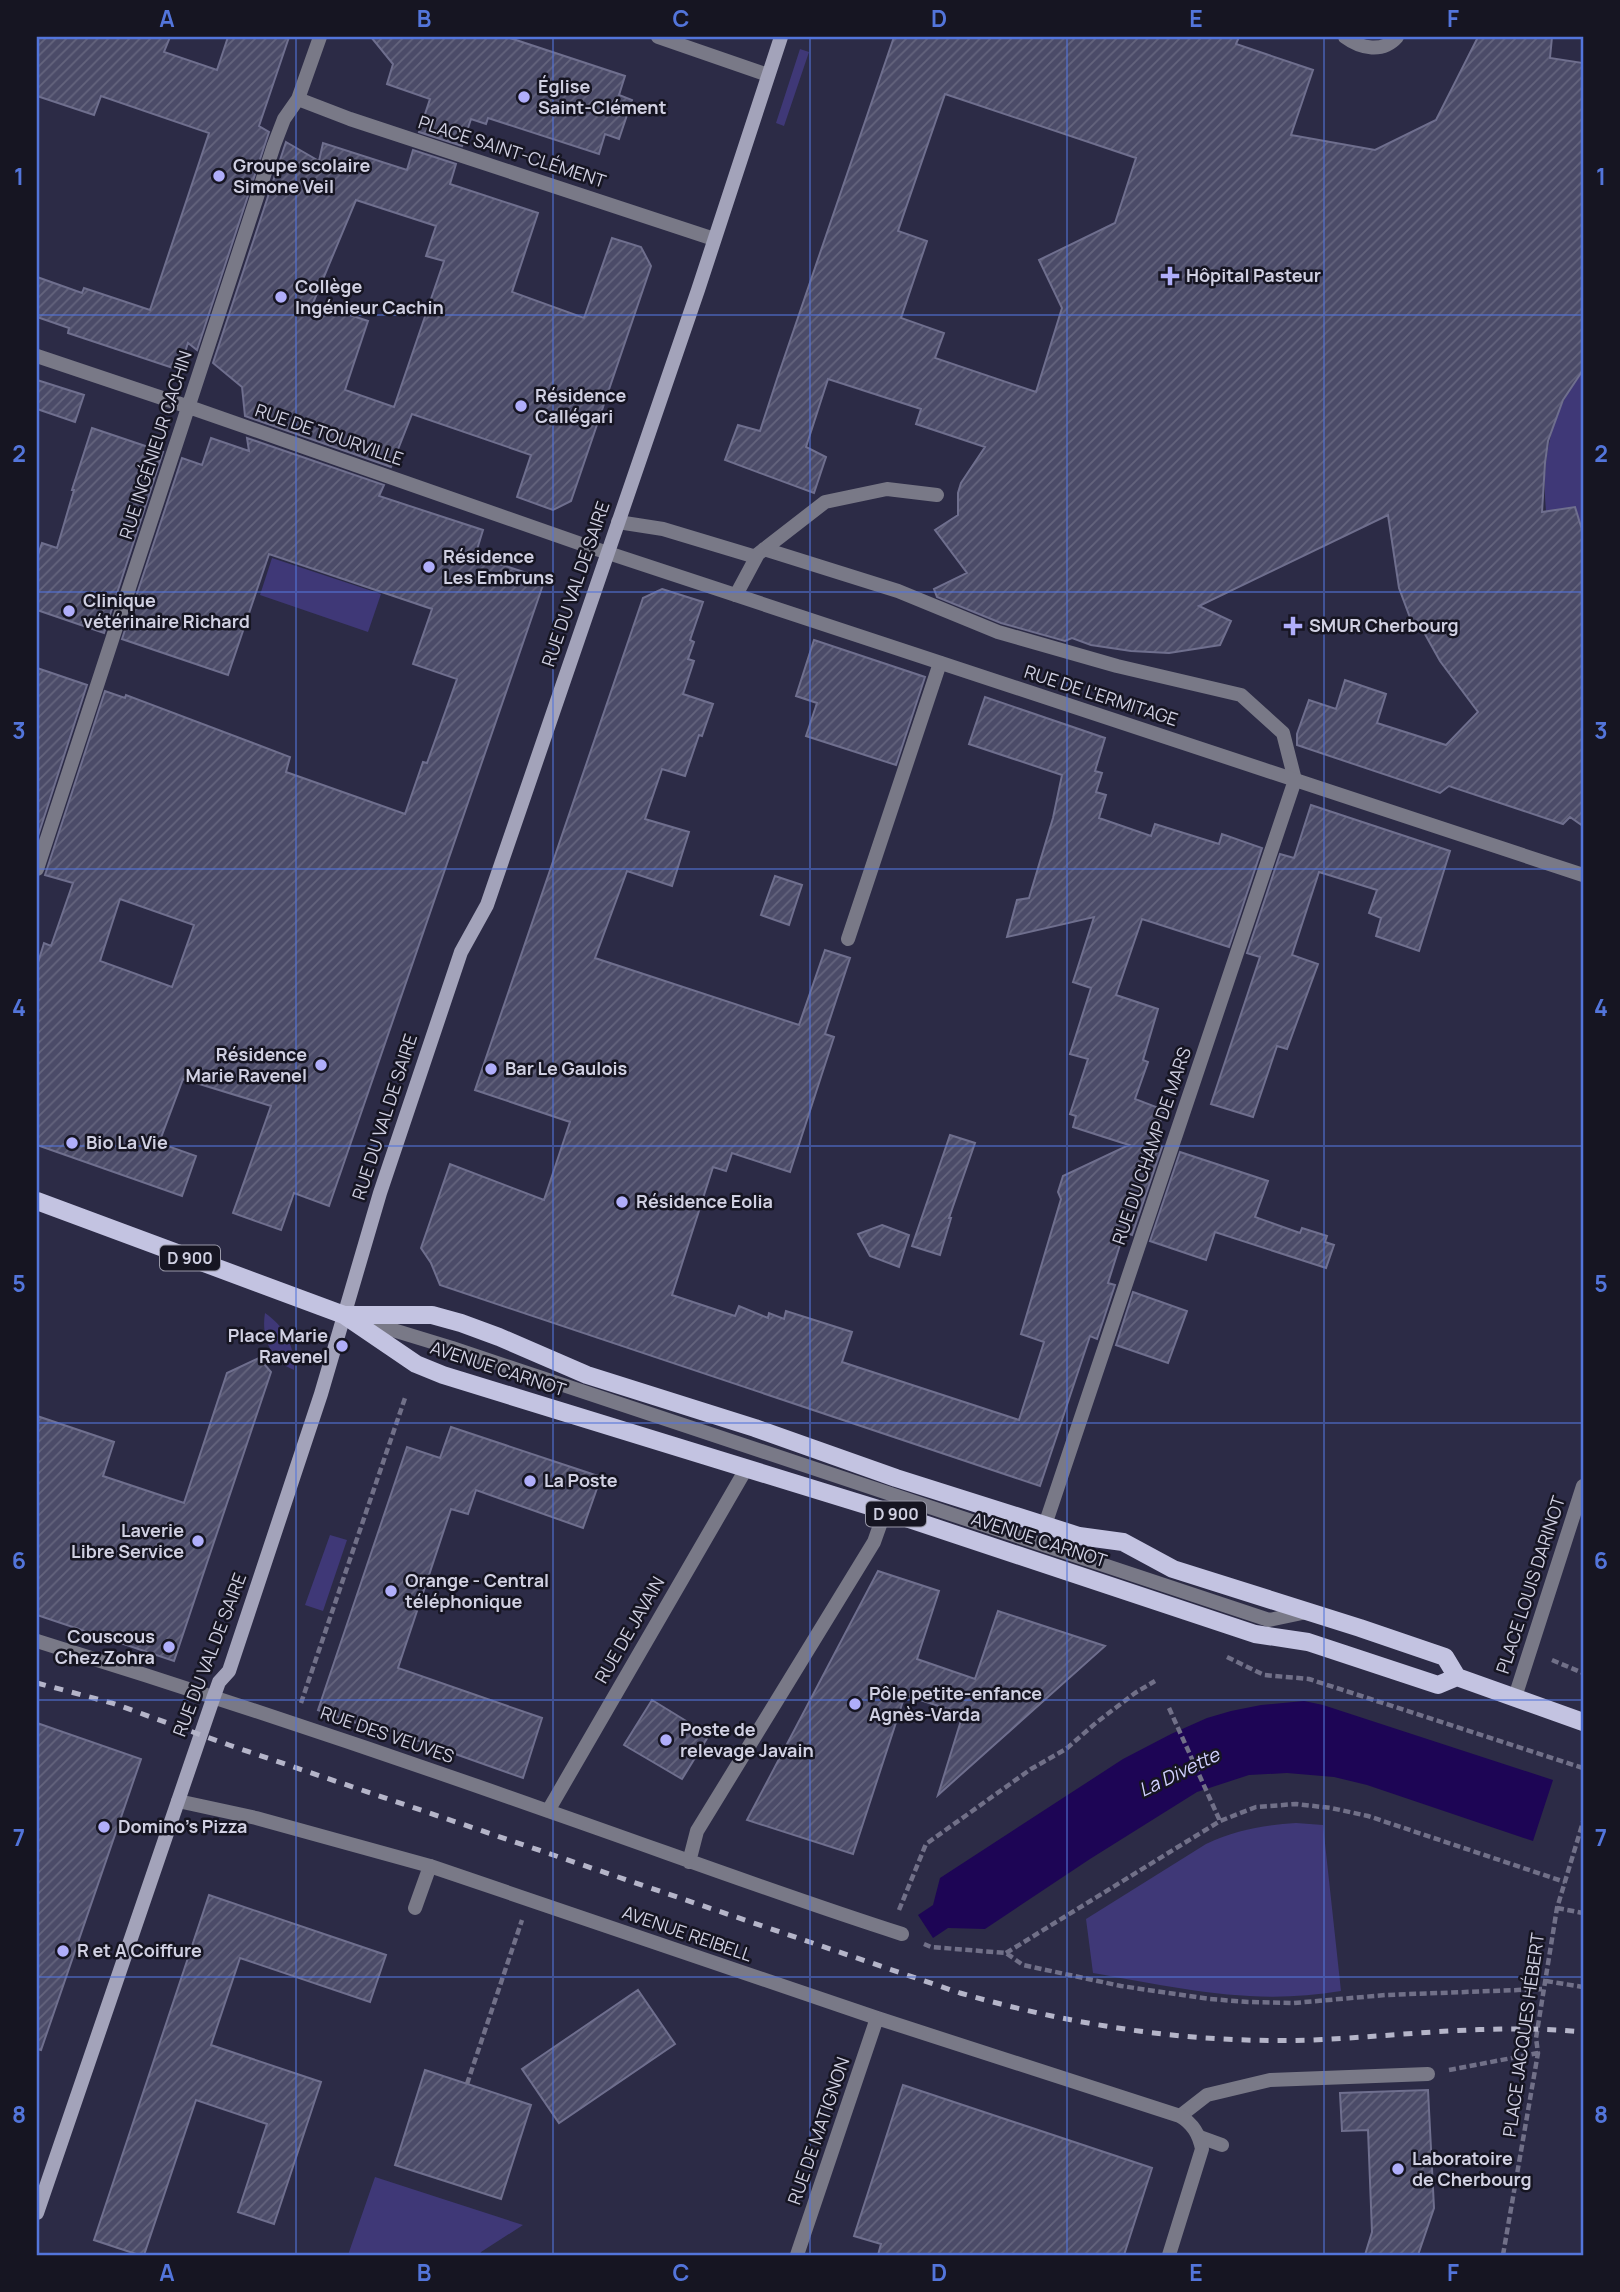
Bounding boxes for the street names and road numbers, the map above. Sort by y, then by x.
street label: PLACE SAINT-CLÉMENT [415,109,609,193]
street label: RUE INGÉNIEUR CACHIN [113,347,197,542]
street label: RUE DE TOURVILLE [252,397,407,471]
street label: RUE DU VAL DE SAIRE [535,498,615,670]
street label: RUE DE L'ERMITAGE [1022,659,1181,731]
street label: RUE DU VAL DE SAIRE [346,1031,422,1203]
street label: RUE DU CHAMP DE MARS [1106,1044,1196,1248]
road number: D 900 [160,1246,220,1270]
street label: AVENUE CARNOT [428,1335,569,1401]
street label: PLACE LOUIS DARINOT [1490,1492,1570,1677]
road number: D 900 [866,1502,926,1526]
street label: AVENUE CARNOT [969,1506,1110,1572]
street label: RUE DU VAL DE SAIRE [167,1569,251,1740]
street label: RUE DE JAVAIN [589,1572,669,1687]
street label: RUE DES VEUVES [317,1700,457,1768]
street label: AVENUE REIBELL [619,1900,755,1966]
street label: PLACE JACQUES HÉBERT [1497,1931,1549,2138]
street label: RUE DE MATIGNON [782,2054,855,2208]

